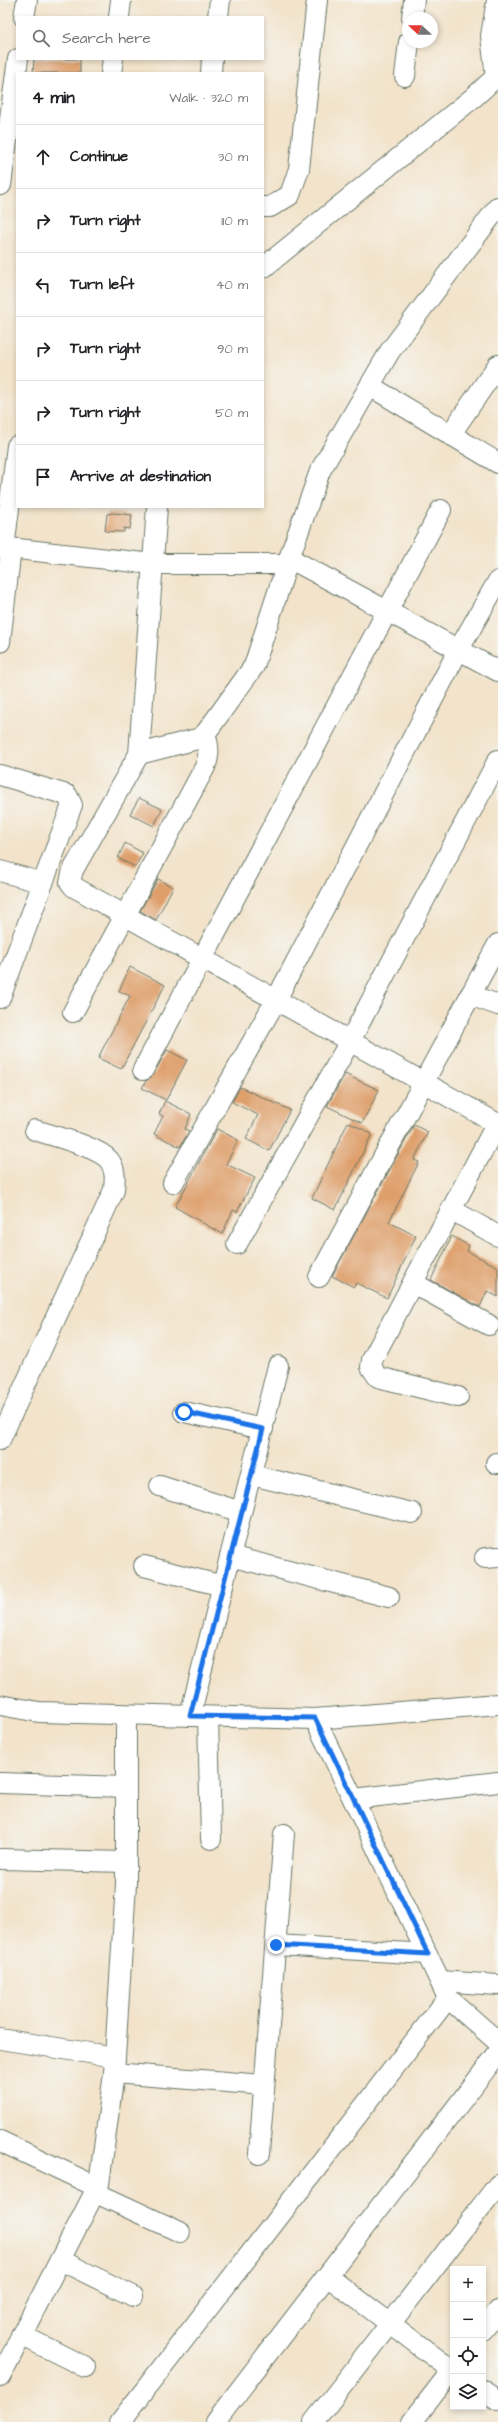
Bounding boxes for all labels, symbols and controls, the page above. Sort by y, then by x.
north arrow [402,12,438,48]
search box [16,16,264,60]
icon: search [30,27,52,49]
text: Search here [62,28,151,49]
text: 4 min [32,86,75,110]
text: Walk · 320 m [169,89,248,107]
icon: ahead [32,146,54,168]
text: Continue [70,146,128,167]
text: 30 m [218,148,248,166]
icon: right [32,210,54,232]
text: Turn right [70,210,141,231]
text: 110 m [221,212,248,230]
icon: left [32,274,54,296]
text: Turn left [70,274,134,295]
text: 40 m [216,276,248,294]
icon: right [32,338,54,360]
text: Turn right [70,338,141,359]
text: 90 m [217,340,248,358]
icon: right [32,402,54,424]
text: Turn right [70,402,141,423]
text: 50 m [215,404,248,422]
icon: arrive [32,466,54,488]
text: Arrive at destination [70,466,211,487]
route start [175,1403,193,1421]
route end [267,1936,285,1954]
map controls [450,2266,486,2410]
button: + [450,2266,486,2302]
button: − [450,2302,486,2338]
button: locate [450,2338,486,2374]
button: layers [450,2374,486,2410]

